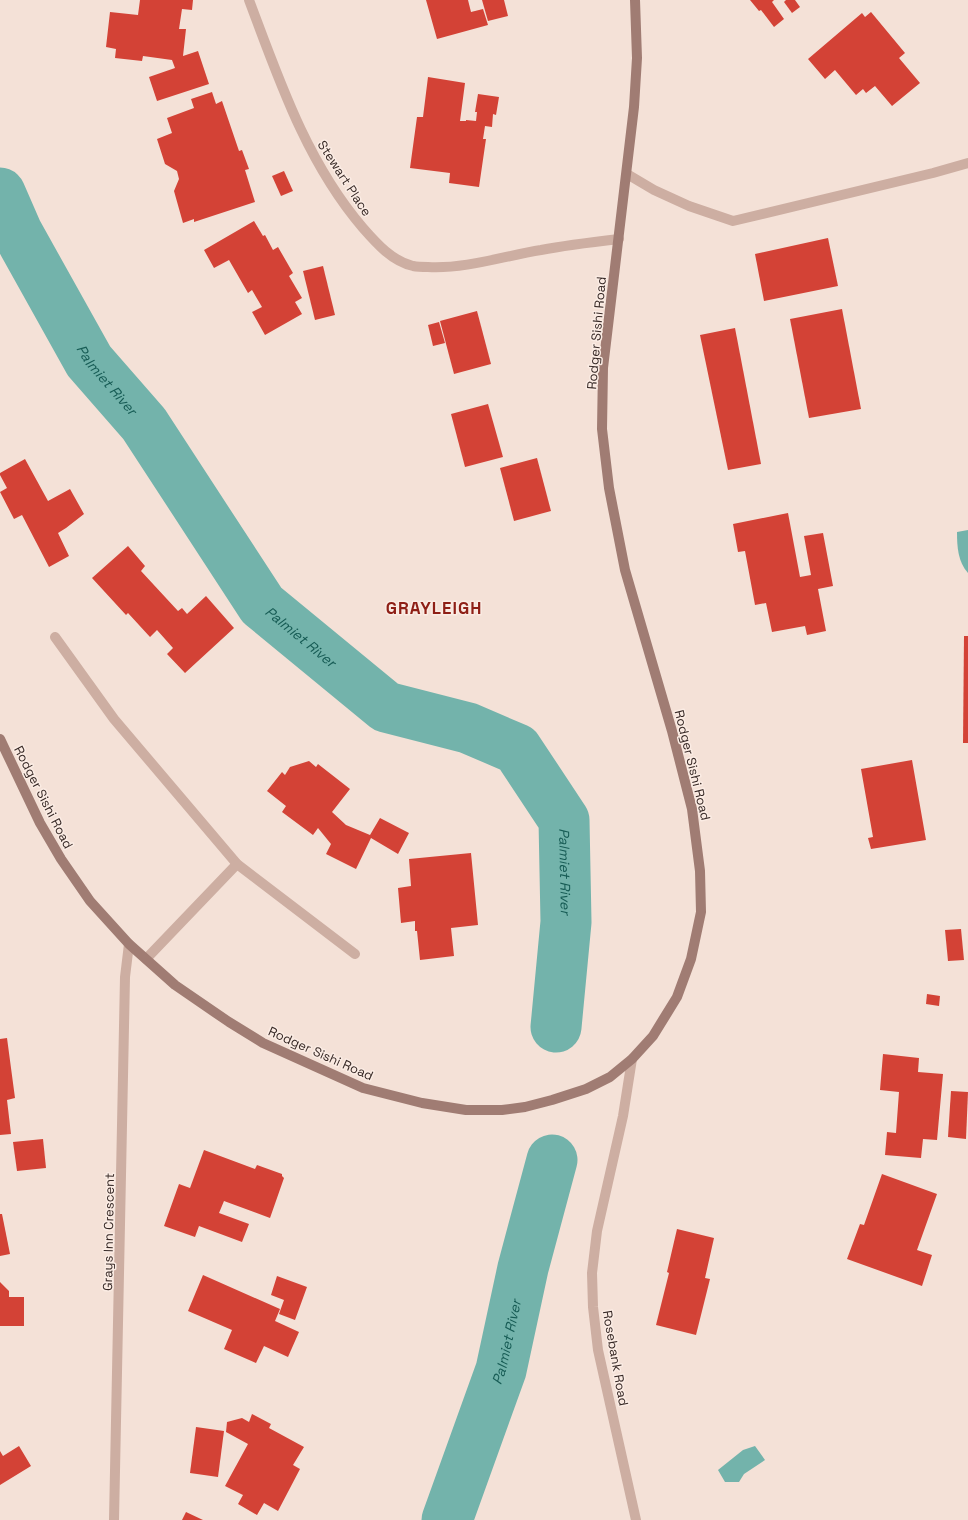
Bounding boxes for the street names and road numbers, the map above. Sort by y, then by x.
street label: Stewart Place [314,137,375,219]
street label: Rodger Sishi Road [583,276,610,390]
street label: Rodger Sishi Road [671,708,714,822]
street label: Rodger Sishi Road [10,743,77,852]
street label: Rodger Sishi Road [266,1023,376,1084]
street label: Grays Inn Crescent [99,1173,118,1291]
street label: Rosebank Road [599,1309,632,1407]

